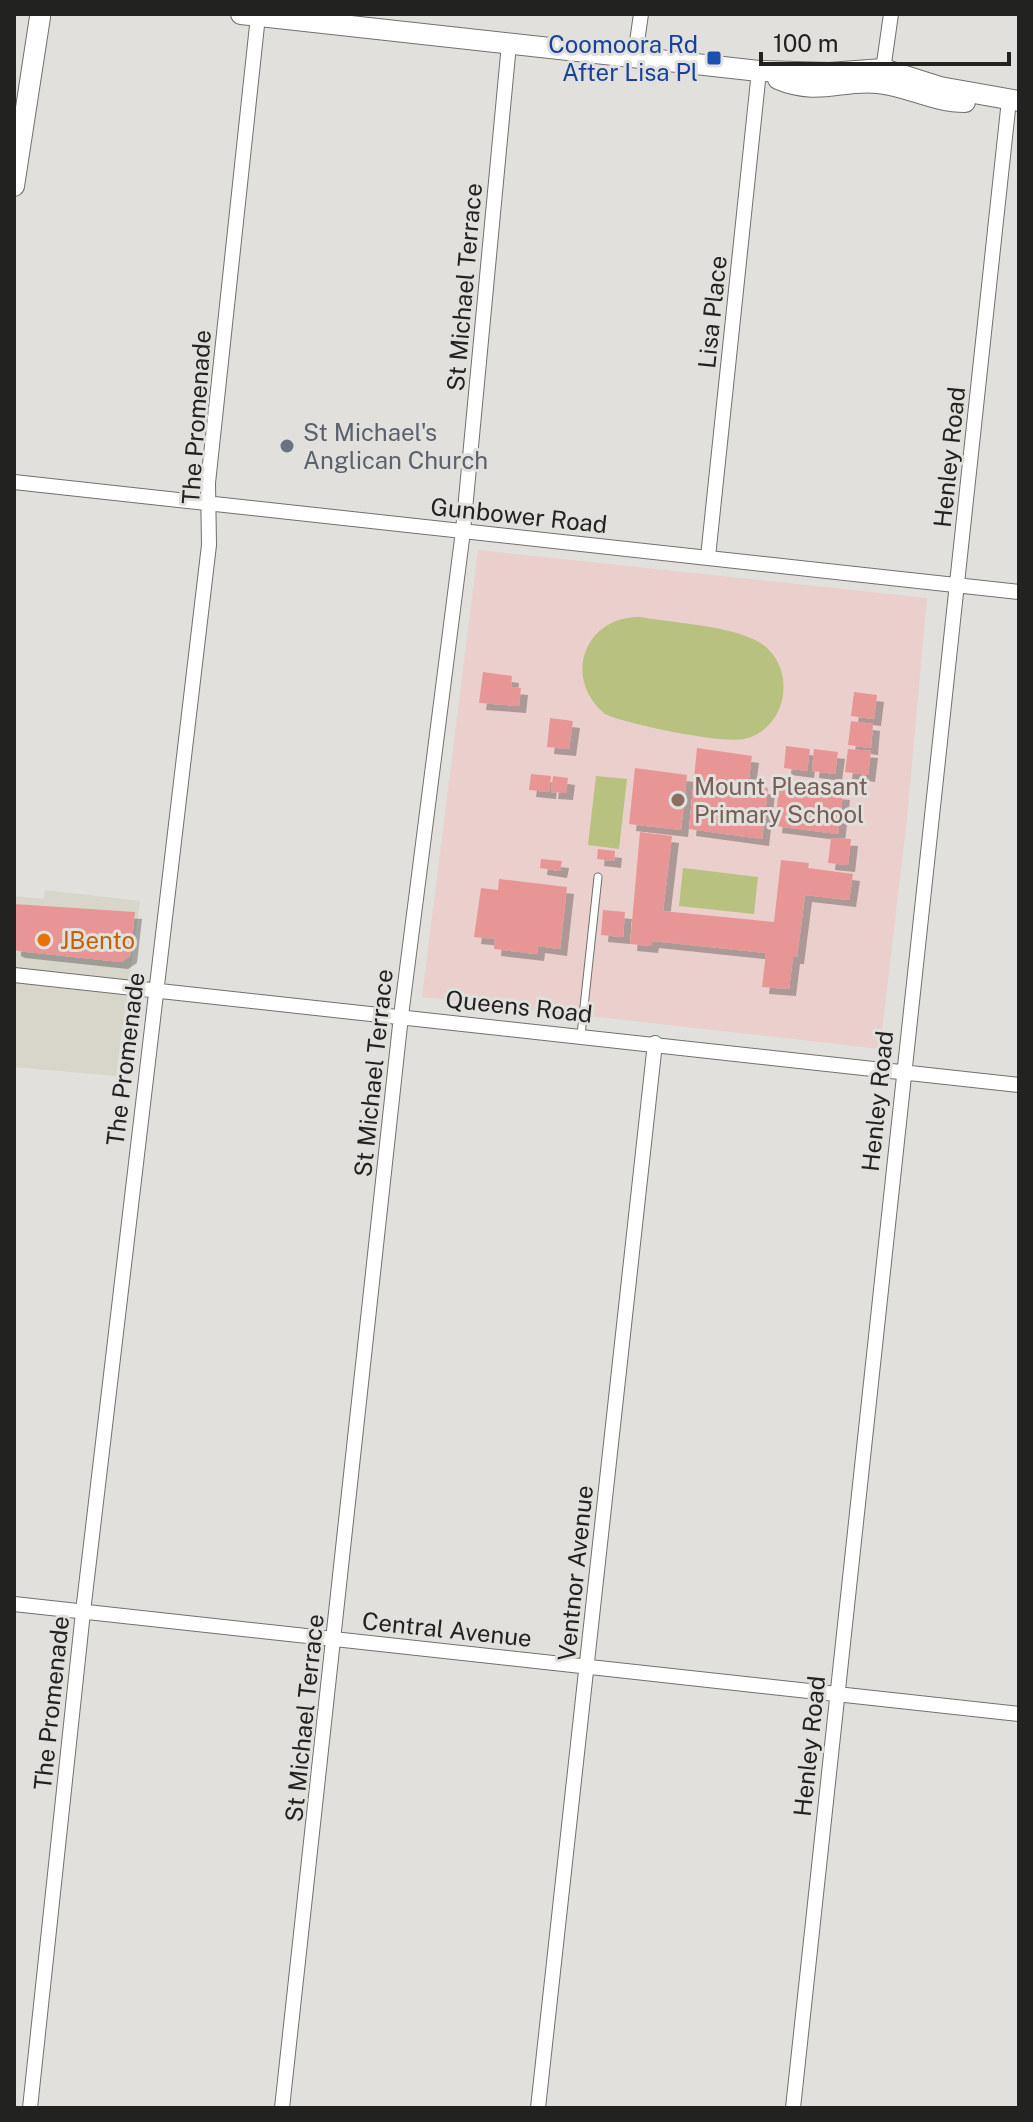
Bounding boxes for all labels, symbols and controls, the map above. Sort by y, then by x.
scale bar [761,16,1009,66]
text: 100 m [773,29,839,57]
place label: Coomoora Rd After Lisa Pl [548,30,698,86]
marker: Coomoora Rd After Lisa Pl [705,49,723,67]
street label: St Michael Terrace [441,182,487,392]
street label: Lisa Place [692,254,732,370]
street label: The Promenade [176,329,216,505]
street label: Henley Road [928,385,970,529]
place label: St Michael's Anglican Church [303,418,488,474]
marker: St Michael's Anglican Church [278,437,296,455]
street label: Gunbower Road [429,492,609,538]
place label: Mount Pleasant Primary School [694,772,868,828]
marker: Mount Pleasant Primary School [669,791,687,809]
place label: JBento [60,926,135,954]
marker: JBento [35,931,53,949]
street label: St Michael Terrace [348,968,398,1178]
street label: The Promenade [100,971,150,1147]
street label: Queens Road [444,984,594,1028]
street label: Henley Road [856,1029,898,1173]
street label: Ventnor Avenue [552,1484,598,1662]
street label: Central Avenue [361,1606,533,1652]
street label: St Michael Terrace [279,1613,329,1823]
street label: The Promenade [28,1615,74,1791]
street label: Henley Road [788,1674,830,1818]

